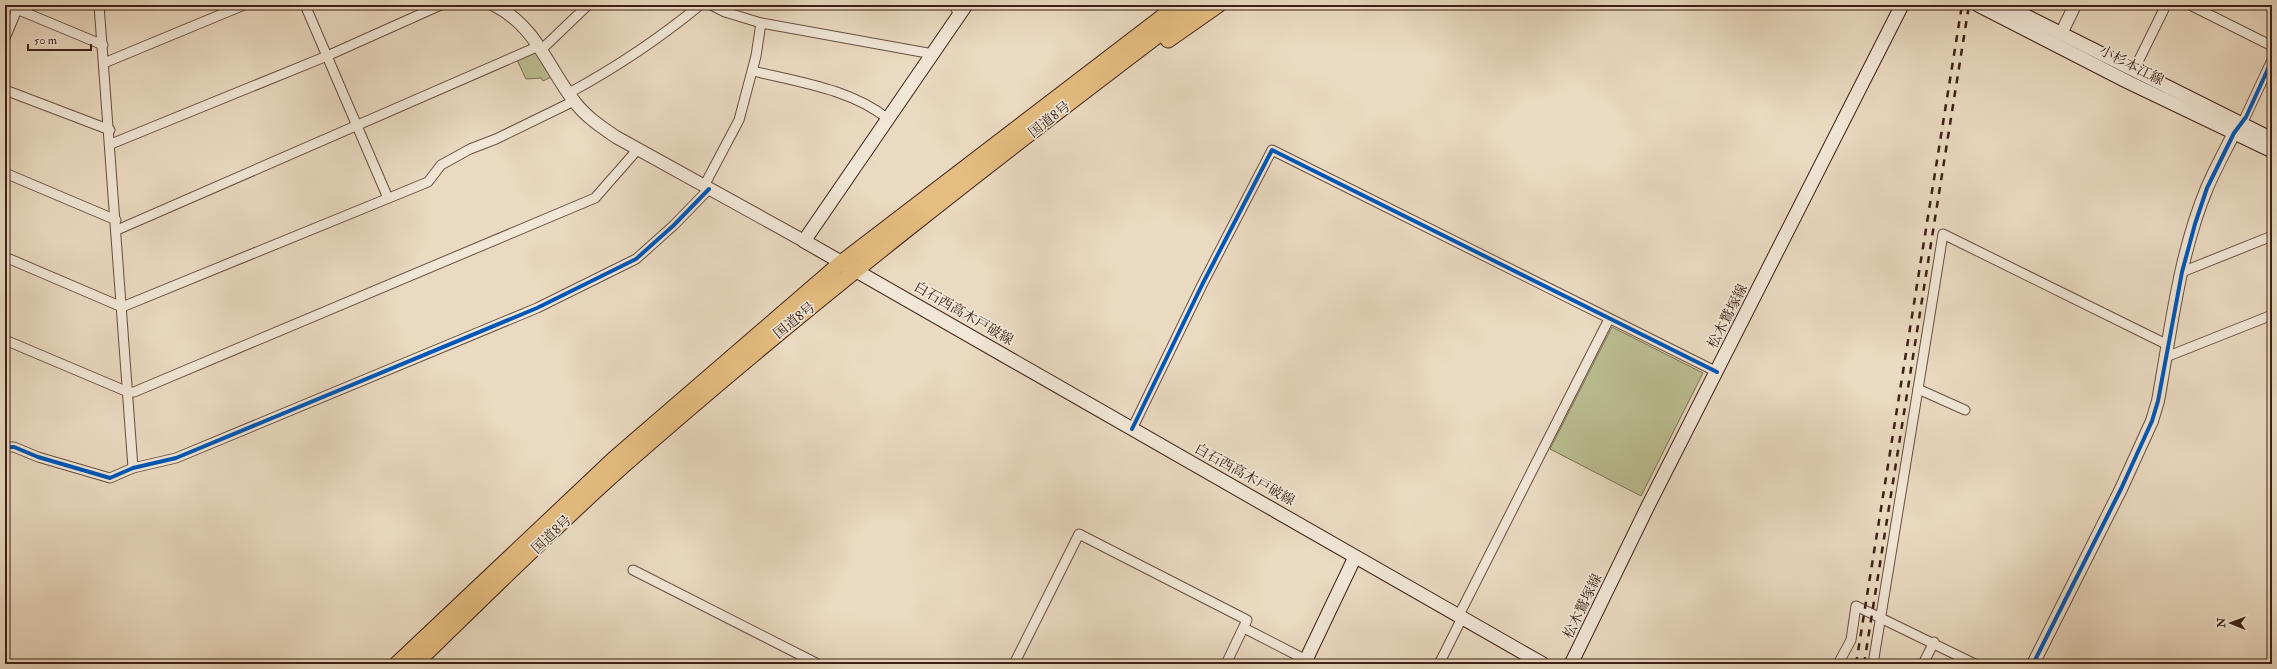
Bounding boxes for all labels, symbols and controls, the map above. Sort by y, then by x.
scale bar [28,26,91,52]
text: 50 m [34,33,58,48]
street label: 小杉本江線 [2097,42,2167,89]
street label: 国道8号 [1025,98,1074,141]
street label: 白石西高木戸破線 [911,278,1016,349]
street label: 松木鷲塚線 [1704,281,1751,351]
street label: 国道8号 [770,298,819,342]
street label: 白石西高木戸破線 [1192,440,1298,509]
street label: 国道8号 [528,512,575,557]
street label: 松木鷲塚線 [1559,571,1605,641]
north arrow [2211,603,2251,643]
text: N [2215,617,2228,629]

